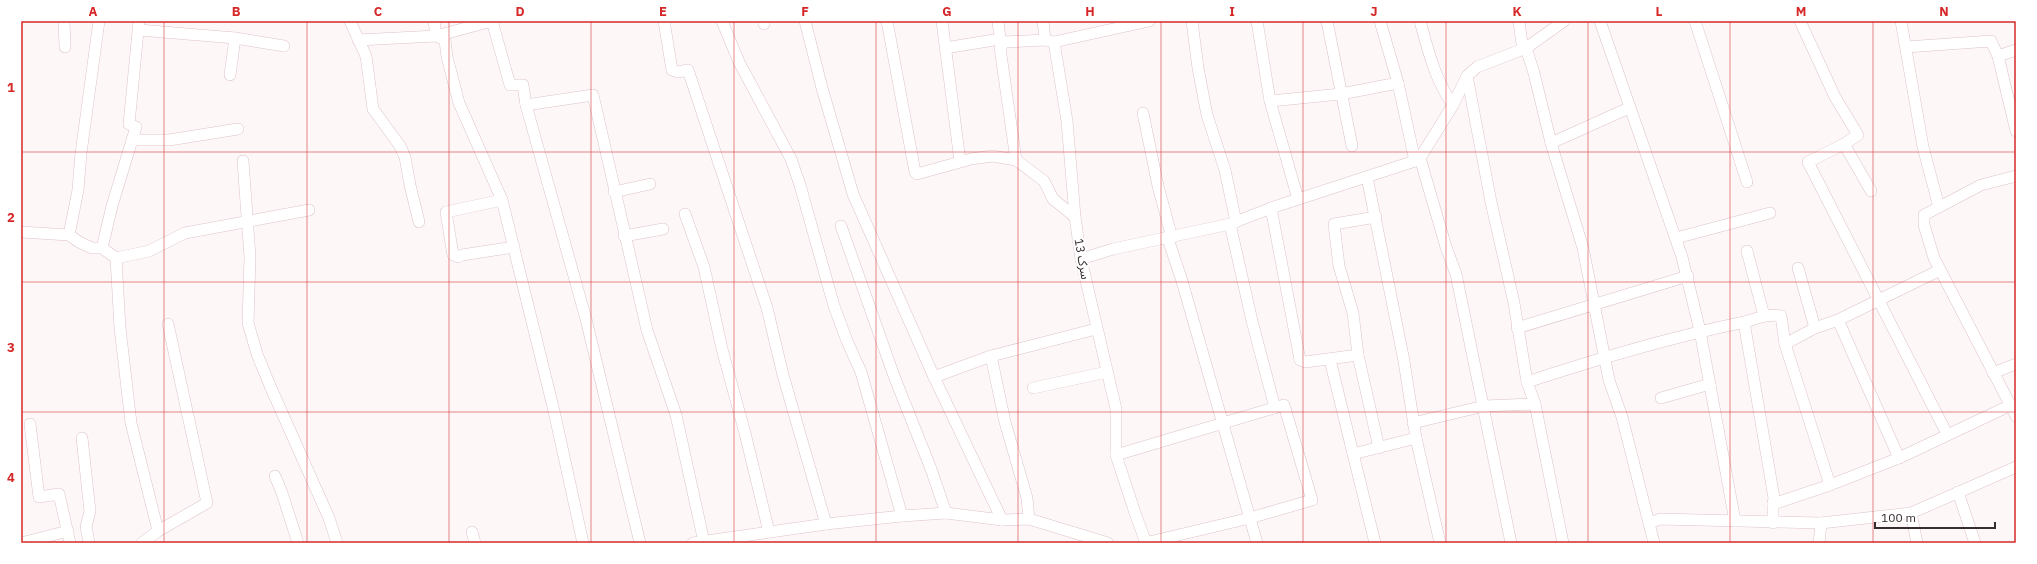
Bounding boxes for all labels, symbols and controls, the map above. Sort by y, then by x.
text: A [89,3,98,20]
text: B [232,3,241,20]
text: C [374,3,383,20]
text: D [515,3,525,20]
text: E [659,3,667,20]
text: F [801,3,809,20]
text: G [942,3,952,20]
text: H [1085,3,1095,20]
text: I [1229,3,1235,20]
text: J [1370,3,1378,20]
text: K [1512,3,1522,20]
text: L [1656,3,1663,20]
text: M [1796,3,1806,20]
text: N [1939,3,1949,20]
text: 1 [7,79,15,96]
text: 2 [7,209,15,226]
street label: سرک 13 [1072,237,1093,281]
text: 3 [7,339,15,356]
text: 4 [7,469,15,486]
scale bar [1875,504,1995,530]
text: 100 m [1881,510,1916,525]

